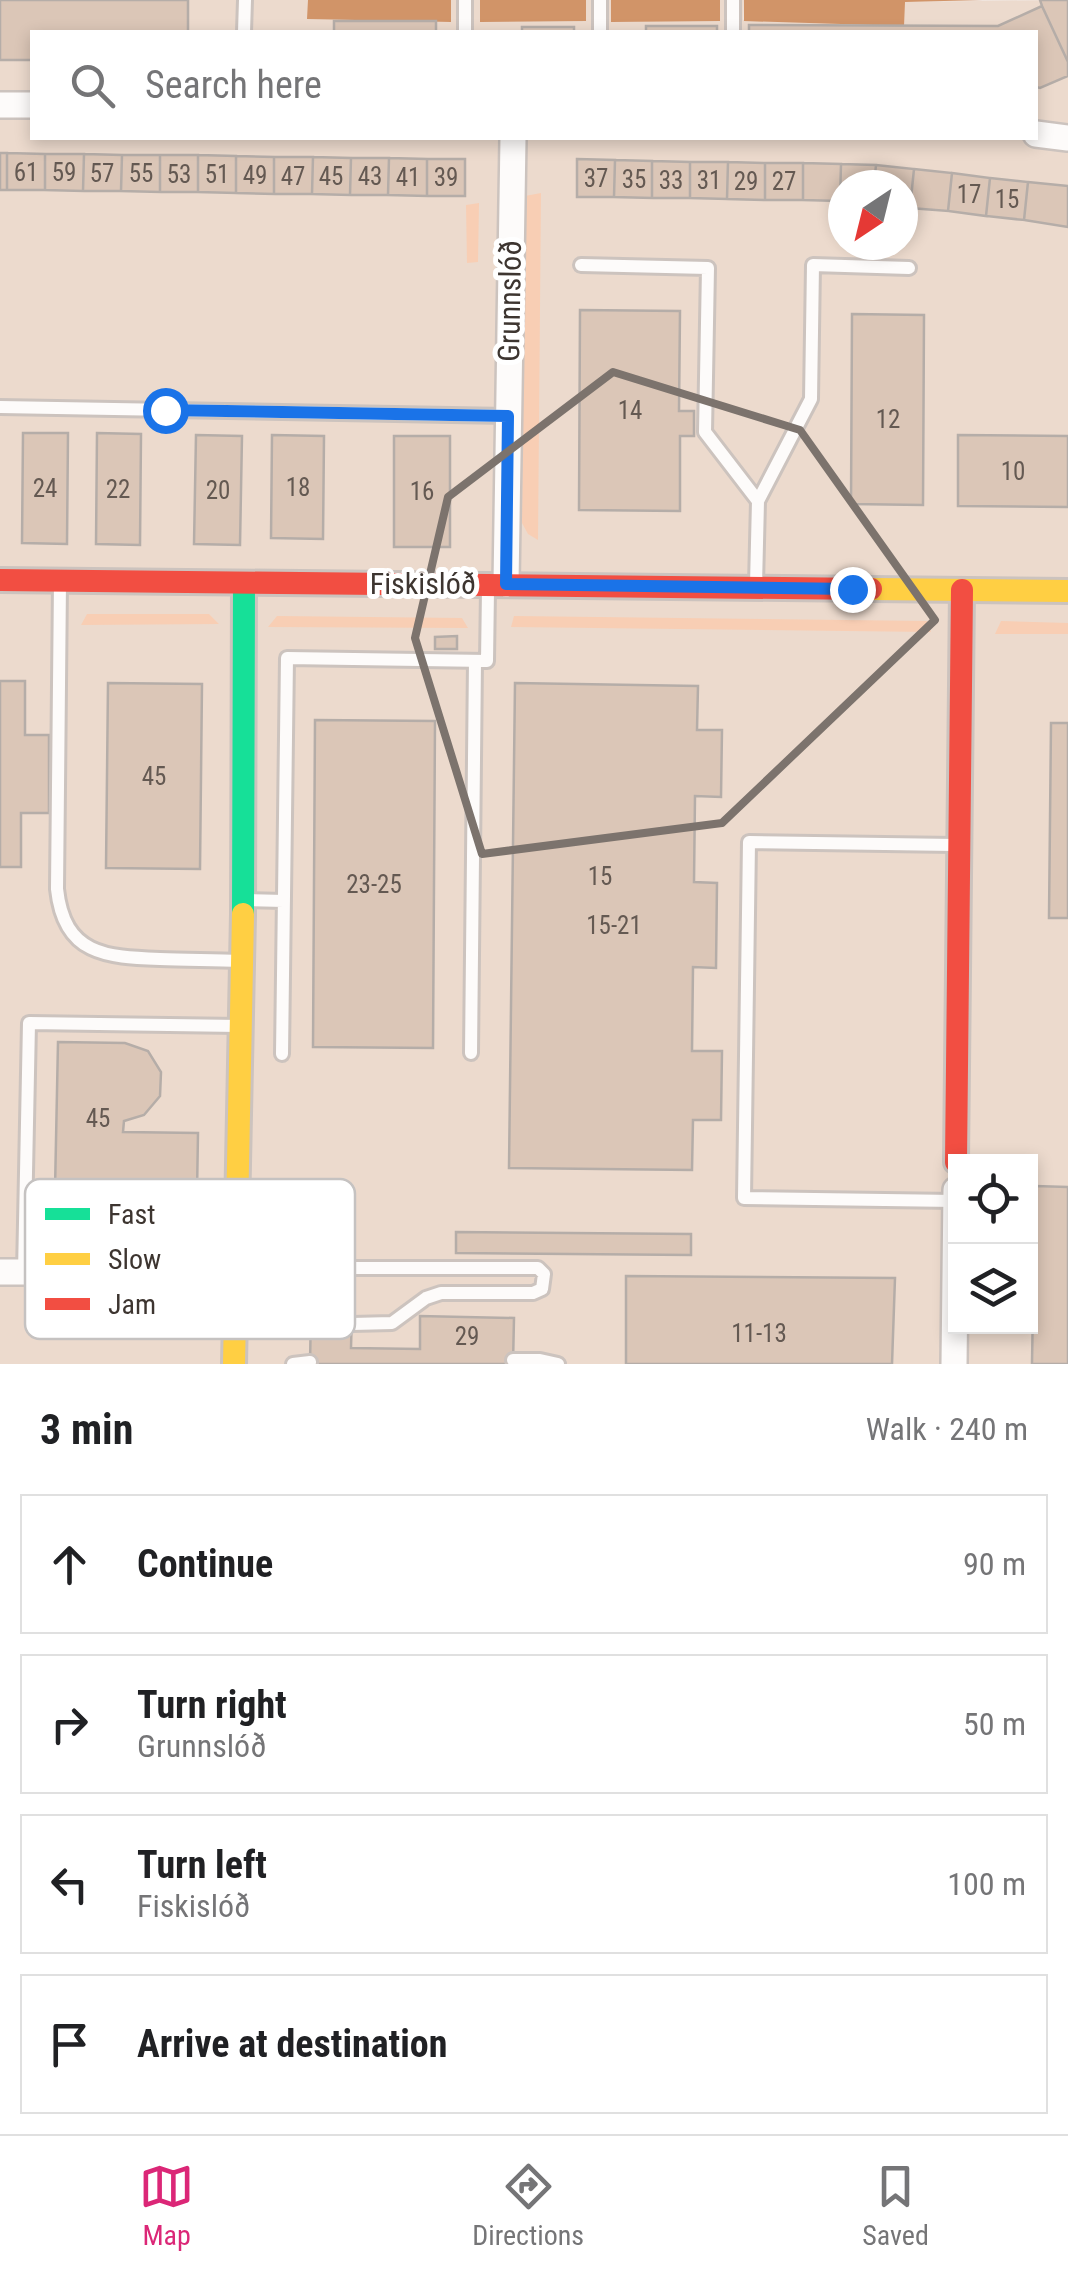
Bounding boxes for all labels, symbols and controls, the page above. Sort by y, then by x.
search box [30,30,1038,140]
icon: search [65,58,120,113]
text: Search here [145,63,322,107]
house number: 61 [14,158,38,187]
house number: 59 [52,158,76,187]
house number: 57 [90,159,114,188]
house number: 55 [129,159,153,188]
house number: 53 [167,160,191,189]
house number: 51 [205,160,229,189]
house number: 49 [243,161,267,190]
house number: 47 [281,162,305,191]
house number: 45 [319,162,343,191]
house number: 43 [358,162,382,191]
house number: 41 [396,163,420,192]
house number: 39 [434,163,458,192]
house number: 37 [584,164,608,193]
house number: 35 [622,165,646,194]
house number: 33 [659,166,683,195]
house number: 31 [697,166,721,195]
house number: 29 [734,167,758,196]
house number: 27 [772,167,796,196]
north arrow [828,170,918,260]
house number: 17 [957,180,981,209]
house number: 15 [995,185,1019,214]
street label: Grunnslóð [491,240,528,362]
route start [143,388,189,434]
house number: 14 [618,396,642,425]
house number: 12 [876,405,900,434]
house number: 10 [1001,457,1025,486]
house number: 18 [286,473,310,502]
house number: 24 [33,474,57,503]
house number: 22 [106,475,130,504]
house number: 20 [206,476,230,505]
house number: 16 [410,477,434,506]
street label: Fiskislóð [370,566,476,601]
route end [830,567,876,613]
house number: 45 [142,762,166,791]
house number: 15 [588,862,612,891]
house number: 23-25 [346,870,402,899]
house number: 15-21 [586,911,642,940]
house number: 45 [86,1104,110,1133]
map controls [948,1154,1038,1334]
button: locate [948,1154,1038,1244]
legend [25,1179,355,1339]
text: Fast [108,1198,155,1231]
text: Slow [108,1243,161,1276]
button: layers [948,1244,1038,1334]
text: Jam [108,1288,156,1321]
house number: 11-13 [731,1319,787,1348]
house number: 29 [455,1322,479,1351]
text: 3 min [40,1405,133,1454]
text: Walk · 240 m [866,1410,1028,1448]
icon: ahead [42,1537,97,1592]
text: Continue [137,1542,273,1586]
text: 90 m [963,1545,1026,1583]
text: Turn right [137,1683,287,1727]
icon: right [42,1697,97,1752]
text: 50 m [963,1705,1026,1743]
text: Grunnslóð [137,1727,267,1765]
text: Turn left [137,1843,267,1887]
icon: left [42,1857,97,1912]
text: 100 m [947,1865,1026,1903]
text: Fiskislóð [137,1887,251,1925]
icon: arrive [42,2017,97,2072]
text: Arrive at destination [137,2022,447,2066]
tab: Map [139,2159,194,2252]
tab: Directions [472,2159,584,2252]
tab: Saved [862,2159,929,2252]

